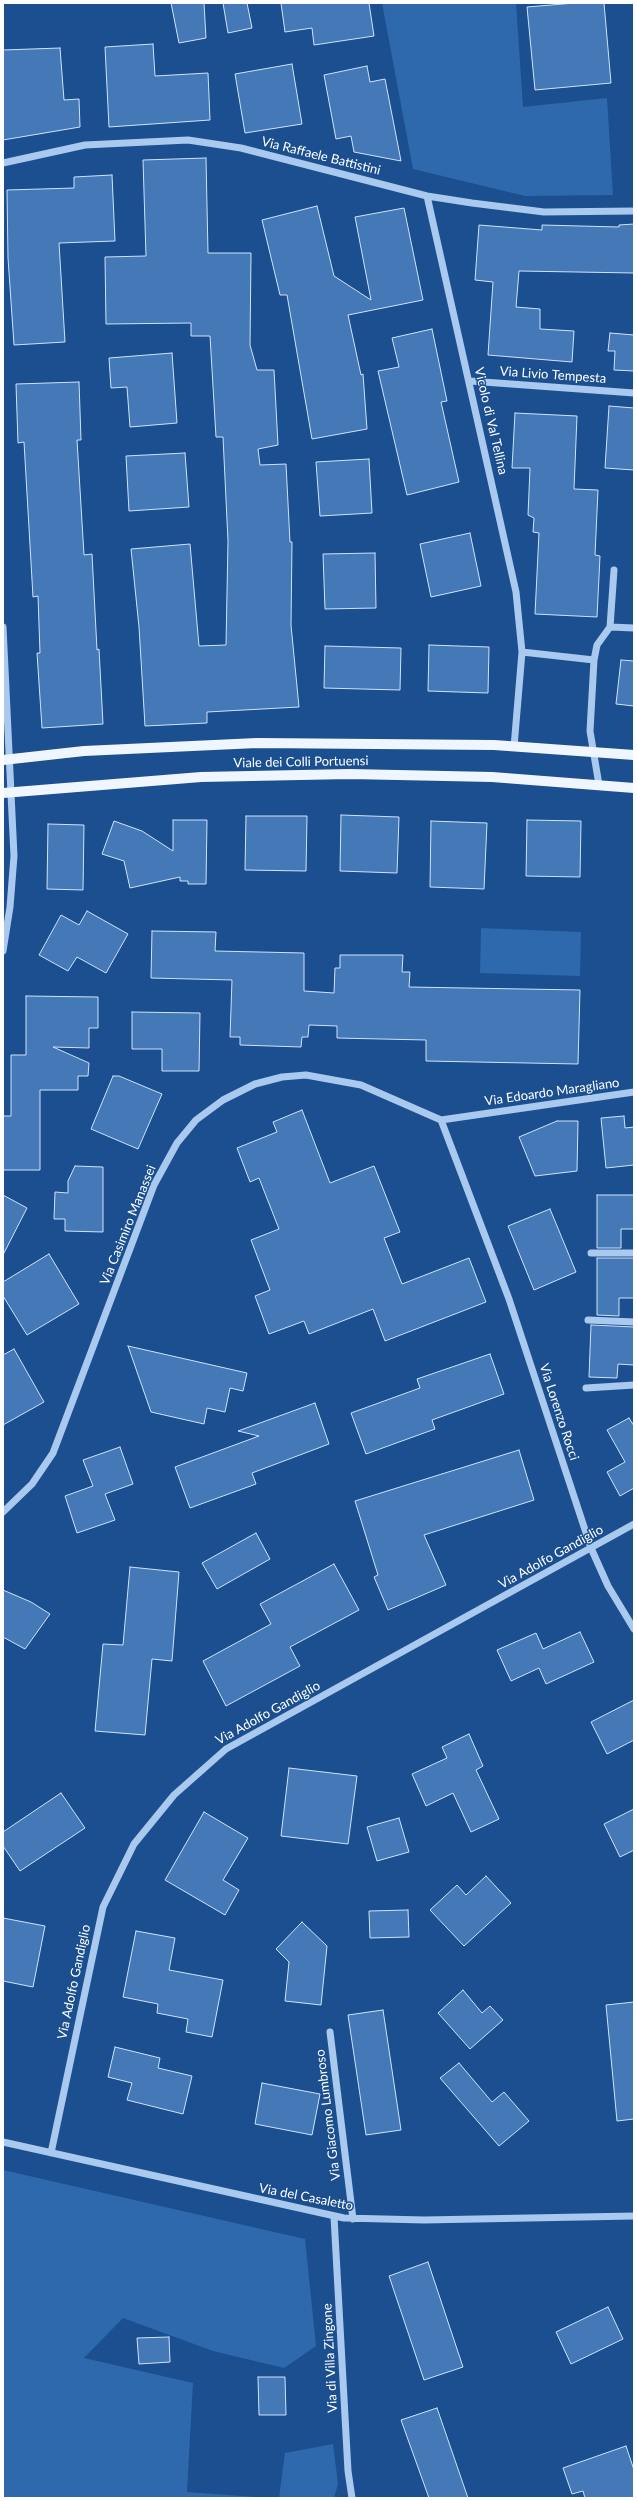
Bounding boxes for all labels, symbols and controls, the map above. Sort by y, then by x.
street label: Via Raffaele Battistini [260,134,382,178]
street label: Via Livio Tempesta [499,364,607,386]
street label: Vicolo di Val Tellina [471,366,511,476]
street label: Viale dei Colli Portuensi [233,753,369,771]
street label: Via Edoardo Maragliano [484,1075,620,1109]
street label: Via Casimiro Manassei [97,1163,159,1287]
street label: Via Lorenzo Rocci [536,1362,582,1462]
street label: Via Adolfo Gandiglio [496,1522,606,1592]
street label: Via Adolfo Gandiglio [213,1678,323,1748]
street label: Via Adolfo Gandiglio [54,1923,94,2041]
street label: Via Giacomo Lumbroso [312,2049,344,2181]
street label: Via del Casaletto [258,2180,354,2214]
street label: Via di Villa Zingone [319,2303,341,2413]

